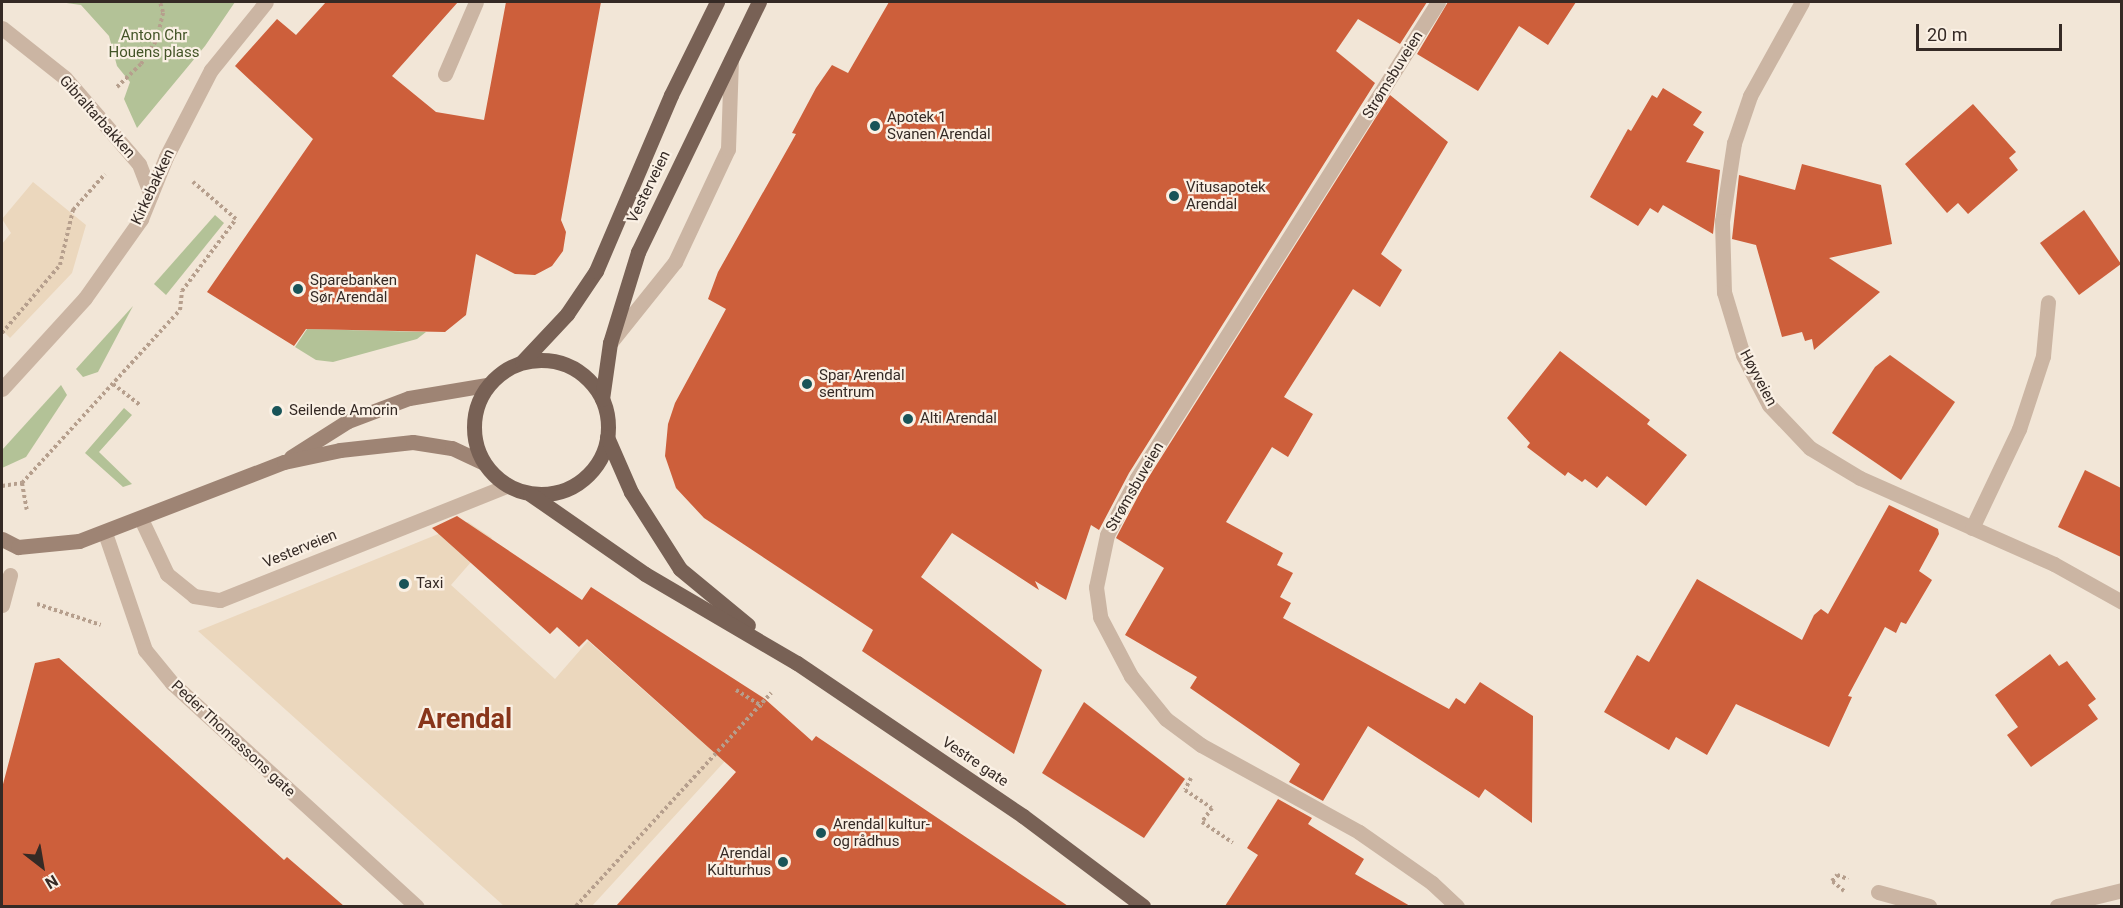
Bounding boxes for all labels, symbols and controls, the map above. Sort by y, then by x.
scale bar [1919,12,2064,50]
text: 20 m [1927,24,1967,45]
park label: Anton Chr Houens plass [109,26,199,61]
street label: Strømsbuveien [1359,28,1427,122]
street label: Gibraltarbakken [55,72,139,162]
place label: Apotek 1 Svanen Arendal [887,108,991,143]
marker: Apotek 1 Svanen Arendal [868,119,882,133]
street label: Kirkebakken [128,146,178,228]
street label: Vesterveien [624,148,674,226]
place label: Vitusapotek Arendal [1186,178,1266,213]
marker: Vitusapotek Arendal [1167,189,1181,203]
place label: Sparebanken Sør Arendal [310,271,397,306]
marker: Sparebanken Sør Arendal [291,282,305,296]
street label: Høyveien [1736,347,1780,409]
place label: Spar Arendal sentrum [819,366,905,401]
marker: Spar Arendal sentrum [800,377,814,391]
place label: Seilende Amorin [289,402,398,420]
marker: Seilende Amorin [270,404,284,418]
place label: Alti Arendal [920,410,997,428]
marker: Alti Arendal [901,412,915,426]
street label: Strømsbuveien [1102,439,1168,535]
street label: Vesterveien [260,526,340,572]
place label: Taxi [416,575,443,593]
marker: Taxi [397,577,411,591]
street label: Peder Thomassons gate [167,677,299,801]
district label: Arendal [418,704,512,736]
street label: Vestre gate [939,733,1011,791]
place label: Arendal kultur- og rådhus [833,815,930,850]
marker: Arendal kultur- og rådhus [814,826,828,840]
north arrow [12,836,72,896]
place label: Arendal Kulturhus [707,844,771,879]
marker: Arendal Kulturhus [776,855,790,869]
text: N [42,871,61,893]

